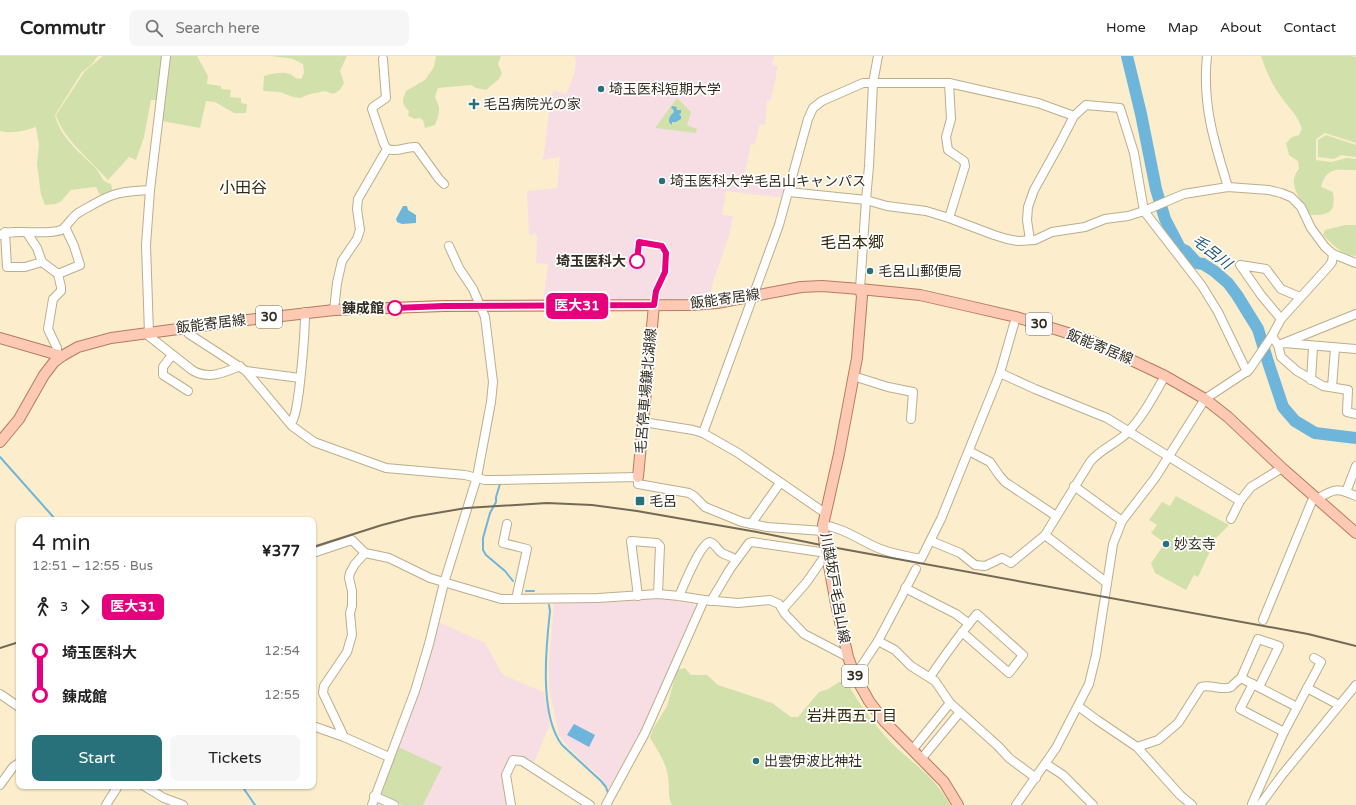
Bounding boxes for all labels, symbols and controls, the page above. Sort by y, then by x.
search box [129,10,409,46]
text: Commutr [20,17,105,39]
icon: search [143,17,165,39]
text: Search here [175,19,260,37]
text: Home [1106,19,1146,36]
text: Map [1168,19,1198,36]
text: About [1220,19,1262,36]
text: Contact [1284,19,1336,36]
place label: 埼玉医科短期大学 [609,81,721,98]
marker: 埼玉医科短期大学 [596,84,606,94]
place label: 毛呂病院光の家 [483,96,581,113]
marker: 毛呂病院光の家 [468,98,480,110]
place label: 埼玉医科大学毛呂山キャンパス [670,173,866,190]
marker: 埼玉医科大学毛呂山キャンパス [657,176,667,186]
district label: 小田谷 [219,178,267,198]
water label: 毛呂川 [1189,231,1237,274]
district label: 毛呂本郷 [820,233,884,253]
place label: 埼玉医科大 [556,253,626,270]
marker: 埼玉医科大 [629,253,645,269]
place label: 毛呂山郵便局 [878,263,962,280]
marker: 毛呂山郵便局 [865,266,875,276]
street label: 飯能寄居線 [689,286,761,312]
line badge: 医大31 [549,293,605,319]
text: 医大31 [554,297,600,314]
place label: 錬成館 [342,300,384,317]
marker: 錬成館 [387,300,403,316]
road number: 30 [256,306,282,328]
street label: 飯能寄居線 [175,311,247,337]
road number: 30 [1026,313,1052,335]
street label: 飯能寄居線 [1064,326,1136,368]
street label: 毛呂停車場鎌北湖線 [632,327,660,455]
place label: 毛呂 [649,493,677,510]
marker: 毛呂 [634,495,646,507]
text: 4 min [32,530,91,556]
street label: 川越坂戸毛呂山線 [817,531,853,645]
place label: 妙玄寺 [1174,536,1216,553]
marker: 妙玄寺 [1161,539,1171,549]
text: ¥377 [262,542,300,560]
text: 12:51 – 12:55 · Bus [32,558,153,574]
icon: walk [32,596,54,618]
icon: forward [74,596,96,618]
text: 医大31 [110,598,156,615]
text: 3 [60,599,68,615]
text: 12:54 [264,643,300,659]
text: 埼玉医科大 [62,644,137,662]
road number: 39 [842,665,868,687]
text: 12:55 [264,687,300,703]
text: 錬成館 [62,688,107,706]
district label: 岩井西五丁目 [807,707,897,725]
button: Start [32,735,162,781]
button: Tickets [170,735,300,781]
place label: 出雲伊波比神社 [764,753,862,770]
marker: 出雲伊波比神社 [751,756,761,766]

